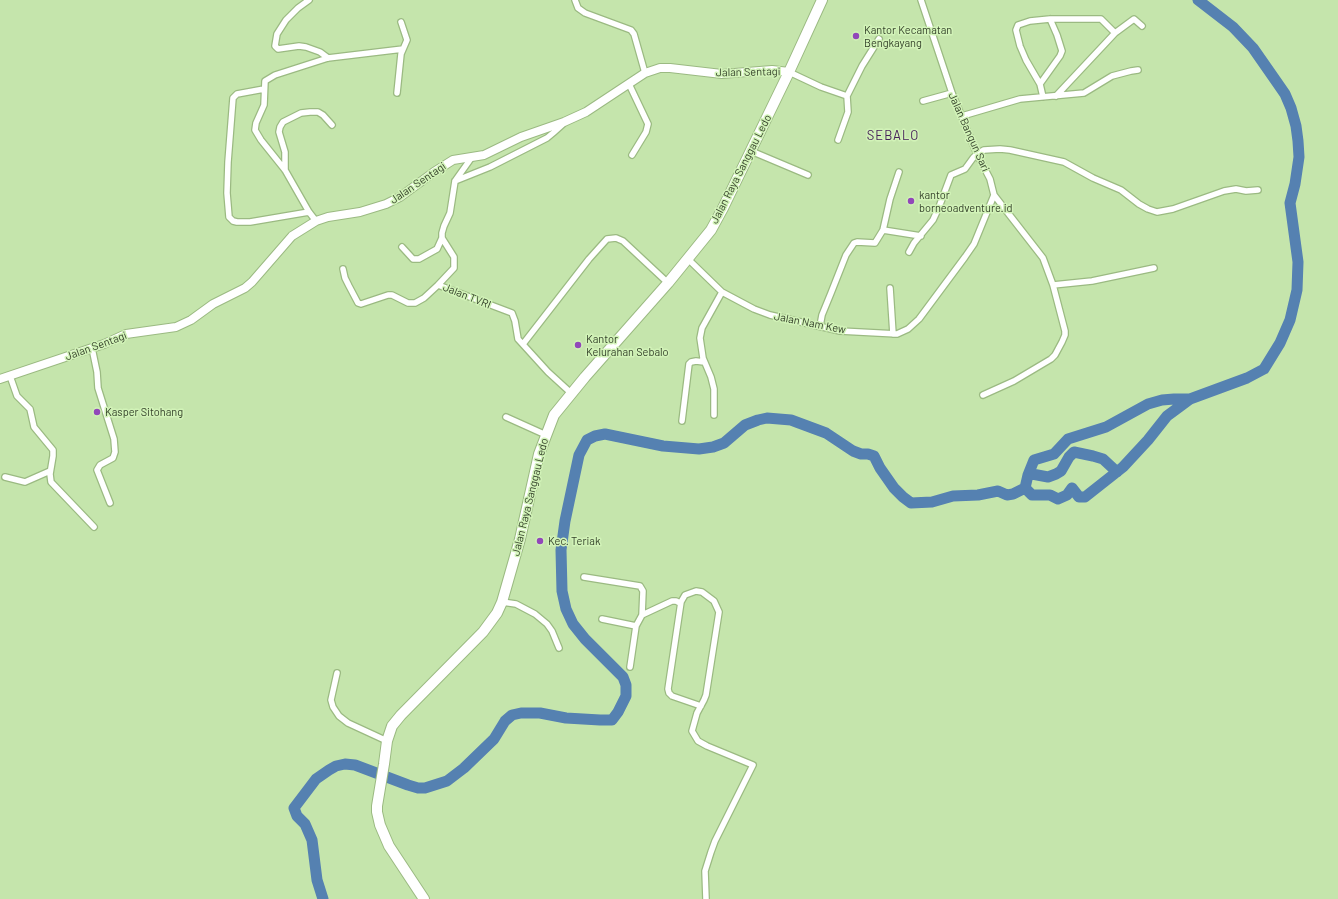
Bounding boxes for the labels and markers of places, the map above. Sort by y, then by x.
place label: Kantor Kecamatan Bengkayang [864,23,952,49]
marker: Kantor Kecamatan Bengkayang [851,31,861,41]
place label: kantor borneoadventure.id [919,188,1012,214]
marker: kantor borneoadventure.id [906,196,916,206]
place label: Kantor Kelurahan Sebalo [586,332,669,358]
marker: Kantor Kelurahan Sebalo [573,340,583,350]
place label: Kasper Sitohang [105,405,183,419]
marker: Kasper Sitohang [92,407,102,417]
place label: Kec. Teriak [548,534,600,548]
marker: Kec. Teriak [535,536,545,546]

